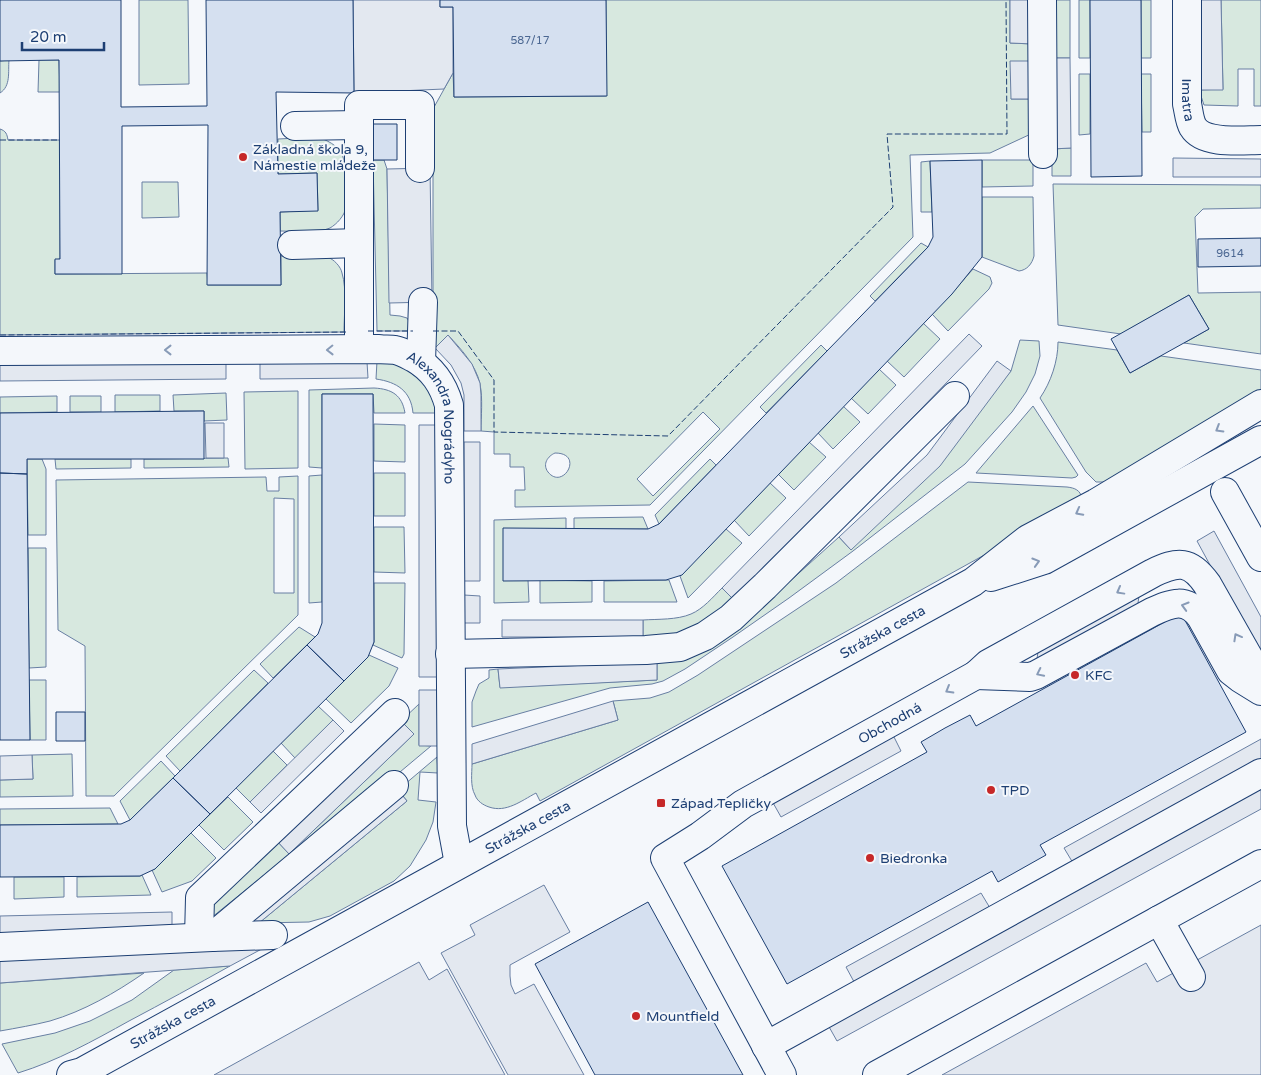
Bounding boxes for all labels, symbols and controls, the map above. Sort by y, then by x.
scale bar [22,20,105,52]
text: 20 m [30,28,67,46]
house number: 587/17 [510,34,550,47]
street label: Imatra [1178,78,1199,123]
place label: Základná škola 9, Námestie mládeže [253,141,376,174]
marker: Základná škola 9, Námestie mládeže [237,151,249,163]
house number: 9614 [1216,247,1244,260]
one-way arrow [164,345,172,355]
one-way arrow [326,345,334,355]
street label: Alexandra Nográdyho [404,347,458,484]
one-way arrow [1216,423,1225,433]
one-way arrow [1076,506,1085,516]
one-way arrow [1031,558,1039,568]
one-way arrow [1116,585,1125,595]
street label: Strážska cesta [837,601,928,662]
one-way arrow [1181,601,1189,611]
one-way arrow [1233,633,1243,642]
one-way arrow [1036,666,1045,676]
place label: KFC [1085,667,1113,684]
marker: KFC [1069,669,1081,681]
one-way arrow [945,683,954,693]
street label: Obchodná [855,698,924,747]
place label: TPD [1001,782,1029,799]
marker: TPD [985,784,997,796]
place label: Západ Tepličky [671,795,771,812]
street label: Strážska cesta [482,797,573,857]
marker: Západ Tepličky [655,797,667,809]
place label: Biedronka [880,850,947,867]
marker: Biedronka [864,852,876,864]
street label: Strážska cesta [127,992,218,1052]
place label: Mountfield [646,1008,719,1025]
marker: Mountfield [630,1010,642,1022]

